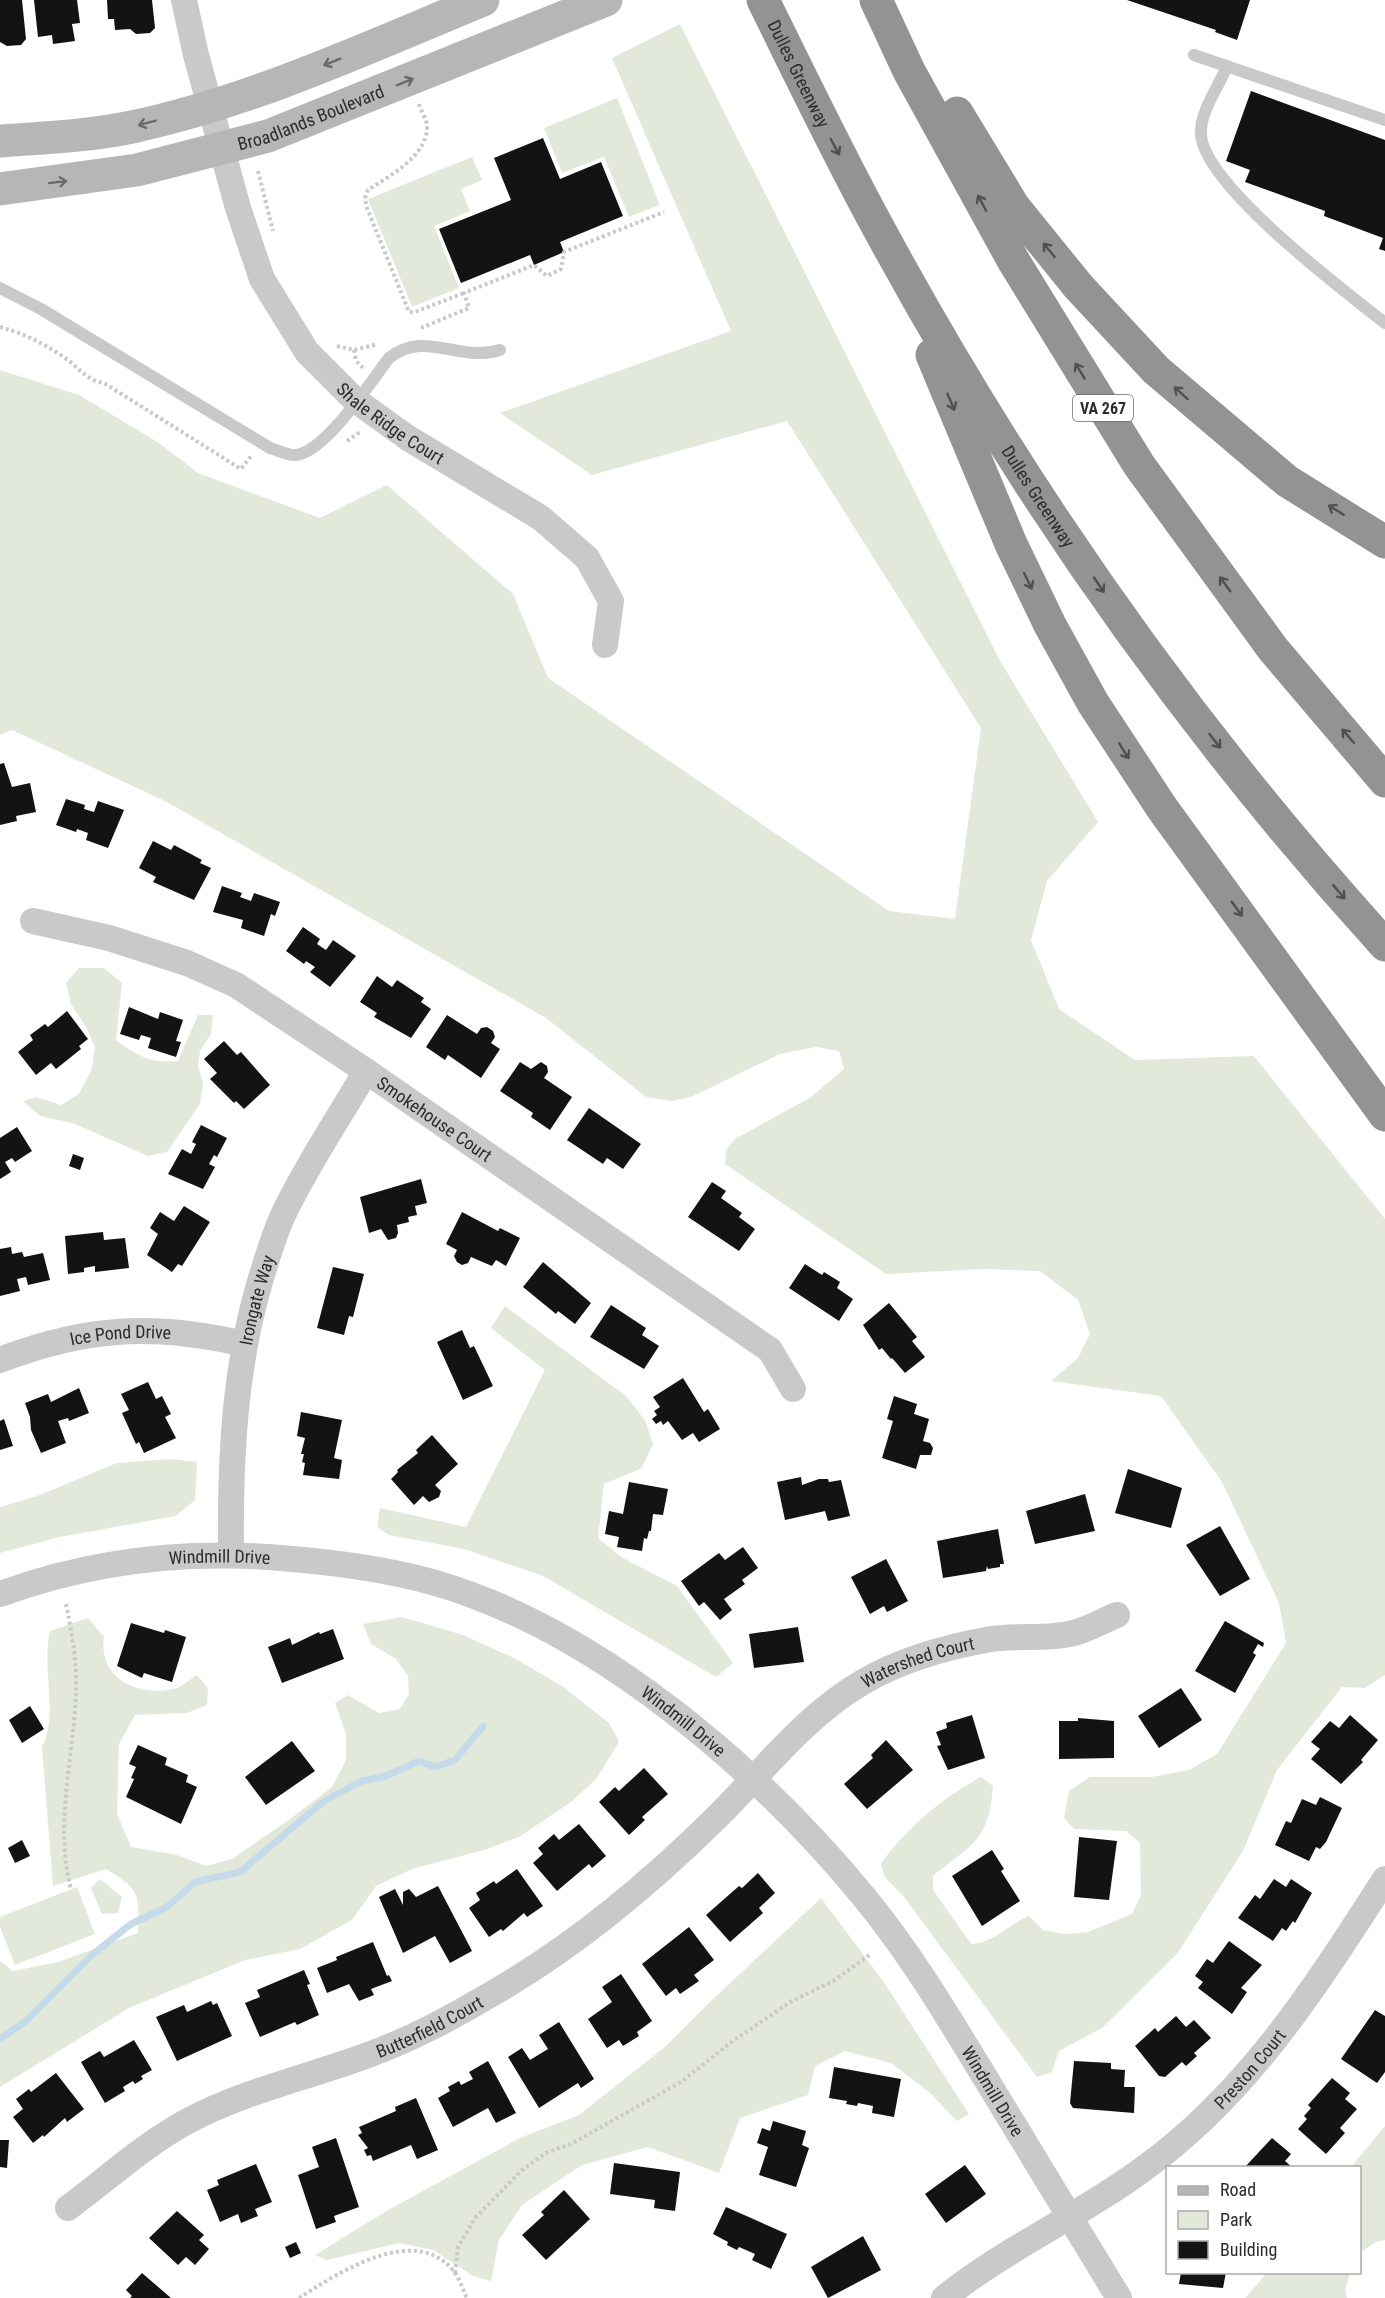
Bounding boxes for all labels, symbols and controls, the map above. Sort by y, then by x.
street label: Dulles Greenway [764,16,835,131]
one-way arrow [323,57,342,68]
one-way arrow [396,76,414,87]
street label: Broadlands Boulevard [235,80,387,154]
one-way arrow [138,118,157,129]
one-way arrow [830,137,841,155]
one-way arrow [48,177,68,188]
one-way arrow [976,195,988,212]
one-way arrow [1042,242,1055,258]
one-way arrow [1074,363,1086,380]
street label: Shale Ridge Court [333,378,448,468]
one-way arrow [1174,386,1189,400]
one-way arrow [946,392,957,411]
road number: VA 267 [1073,395,1133,421]
street label: Dulles Greenway [998,441,1080,551]
one-way arrow [1328,504,1345,516]
one-way arrow [1023,572,1035,590]
one-way arrow [1093,576,1105,592]
one-way arrow [1219,577,1232,593]
one-way arrow [1341,729,1355,744]
one-way arrow [1209,733,1222,749]
one-way arrow [1118,742,1130,759]
one-way arrow [1332,884,1345,900]
one-way arrow [1231,901,1243,917]
street label: Smokehouse Court [373,1072,496,1165]
street label: Irongate Way [235,1252,278,1347]
street label: Ice Pond Drive [68,1321,172,1349]
street label: Windmill Drive [168,1545,271,1568]
street label: Watershed Court [857,1632,976,1691]
street label: Windmill Drive [638,1681,730,1760]
street label: Butterfield Court [373,1991,486,2062]
street label: Preston Court [1209,2025,1290,2113]
street label: Windmill Drive [958,2042,1029,2140]
legend [1166,2166,1361,2274]
text: Road [1220,2179,1256,2200]
text: Park [1220,2209,1252,2230]
text: Building [1220,2239,1277,2260]

